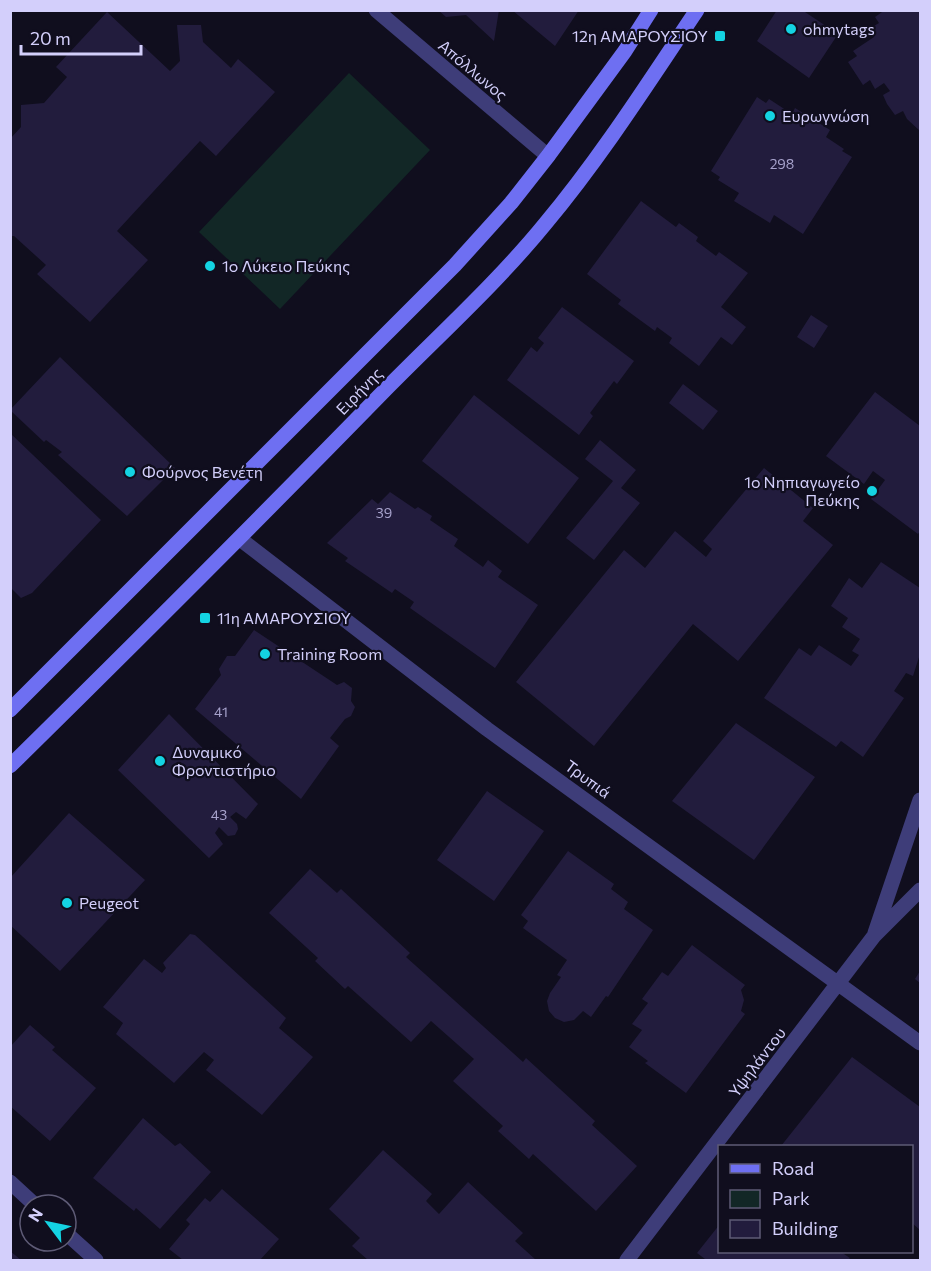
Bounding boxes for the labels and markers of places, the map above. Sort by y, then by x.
place label: ohmytags [803,19,875,38]
marker: ohmytags [784,22,798,36]
place label: 12η ΑΜΑΡΟΥΣΙΟΥ [572,26,709,45]
marker: 12η ΑΜΑΡΟΥΣΙΟΥ [713,29,727,43]
place label: Ευρωγνώση [782,106,869,125]
marker: Ευρωγνώση [763,109,777,123]
place label: 1ο Λύκειο Πεύκης [222,256,350,275]
marker: 1ο Λύκειο Πεύκης [203,259,217,273]
place label: Φούρνος Βενέτη [142,462,263,481]
marker: Φούρνος Βενέτη [123,465,137,479]
place label: 1ο Νηπιαγωγείο Πεύκης [744,472,860,509]
marker: 1ο Νηπιαγωγείο Πεύκης [865,484,879,498]
place label: 11η ΑΜΑΡΟΥΣΙΟΥ [217,608,351,627]
marker: 11η ΑΜΑΡΟΥΣΙΟΥ [198,611,212,625]
place label: Training Room [277,644,382,663]
marker: Training Room [258,647,272,661]
place label: Δυναμικό Φροντιστήριο [172,742,276,779]
marker: Δυναμικό Φροντιστήριο [153,754,167,768]
place label: Peugeot [79,893,140,912]
marker: Peugeot [60,896,74,910]

